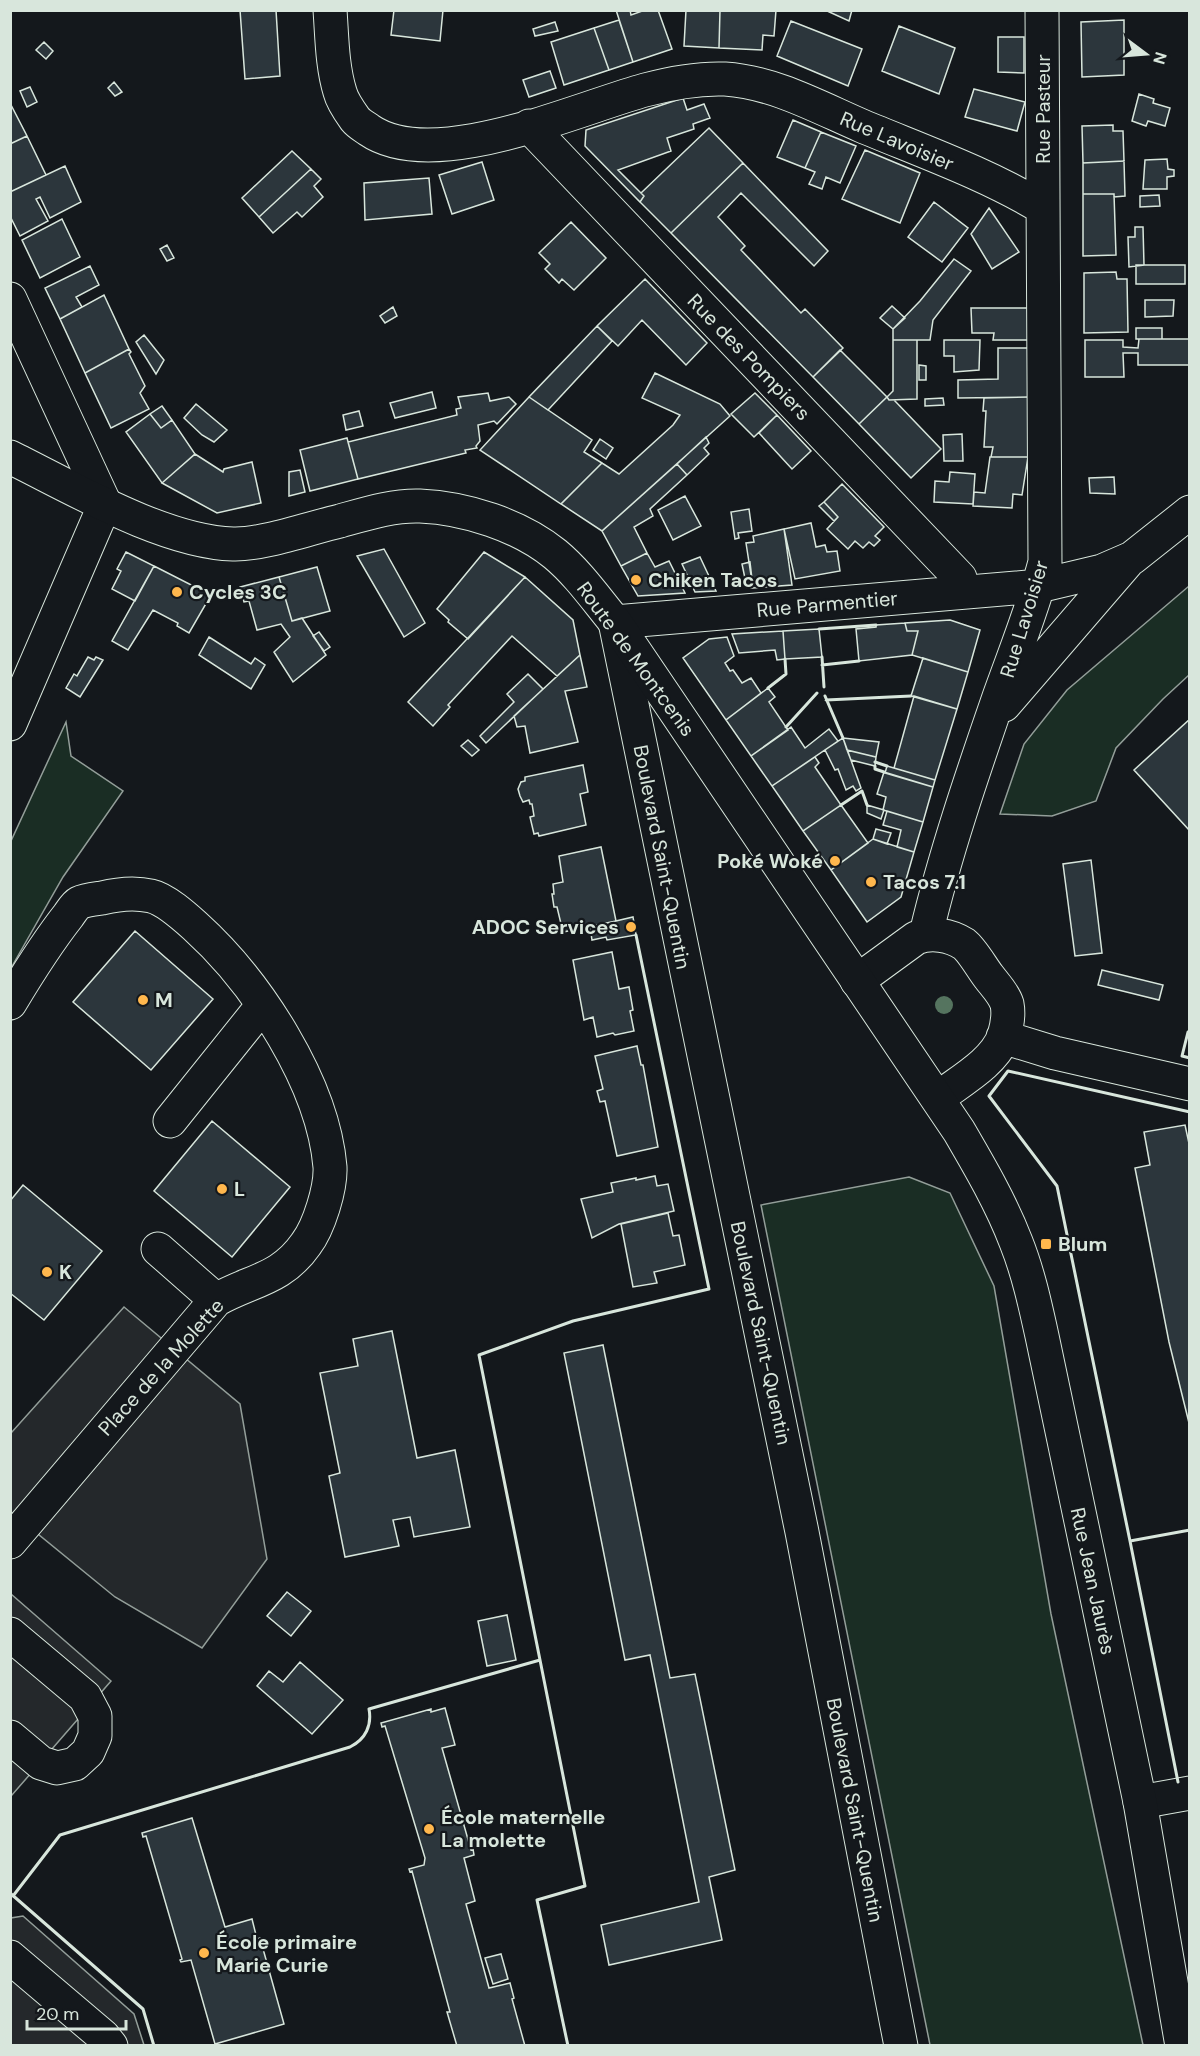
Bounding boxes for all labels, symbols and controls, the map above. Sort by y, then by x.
north arrow [1116,24,1176,84]
text: N [1148,49,1172,67]
street label: Rue Pasteur [1030,54,1056,164]
street label: Rue Lavoisier [836,105,958,177]
street label: Rue des Pompiers [682,288,816,426]
street label: Rue Lavoisier [994,557,1054,681]
place label: Chiken Tacos [648,567,777,593]
marker: Chiken Tacos [629,573,643,587]
street label: Route de Montcenis [571,577,701,741]
place label: Cycles 3C [189,579,287,605]
marker: Cycles 3C [170,585,184,599]
street label: Rue Parmentier [755,585,899,623]
street label: Boulevard Saint-Quentin [627,743,697,971]
place label: Poké Woké [717,848,823,874]
marker: Poké Woké [828,854,842,868]
place label: Tacos 7.1 [883,869,966,895]
marker: Tacos 7.1 [864,875,878,889]
place label: ADOC Services [472,914,619,940]
marker: ADOC Services [624,920,638,934]
place label: M [155,987,173,1013]
marker: M [136,993,150,1007]
place label: L [234,1176,245,1202]
marker: L [215,1182,229,1196]
street label: Boulevard Saint-Quentin [725,1219,797,1447]
place label: Blum [1058,1231,1107,1257]
marker: Blum [1039,1237,1053,1251]
place label: K [59,1259,72,1285]
marker: K [40,1265,54,1279]
street label: Place de la Molette [92,1293,230,1441]
street label: Rue Jean Jaurès [1065,1505,1121,1657]
street label: Boulevard Saint-Quentin [820,1696,890,1924]
place label: École maternelle La molette [441,1804,605,1853]
marker: École maternelle La molette [422,1822,436,1836]
place label: École primaire Marie Curie [216,1929,357,1978]
marker: École primaire Marie Curie [197,1946,211,1960]
scale bar [27,1993,126,2031]
text: 20 m [36,2002,79,2026]

